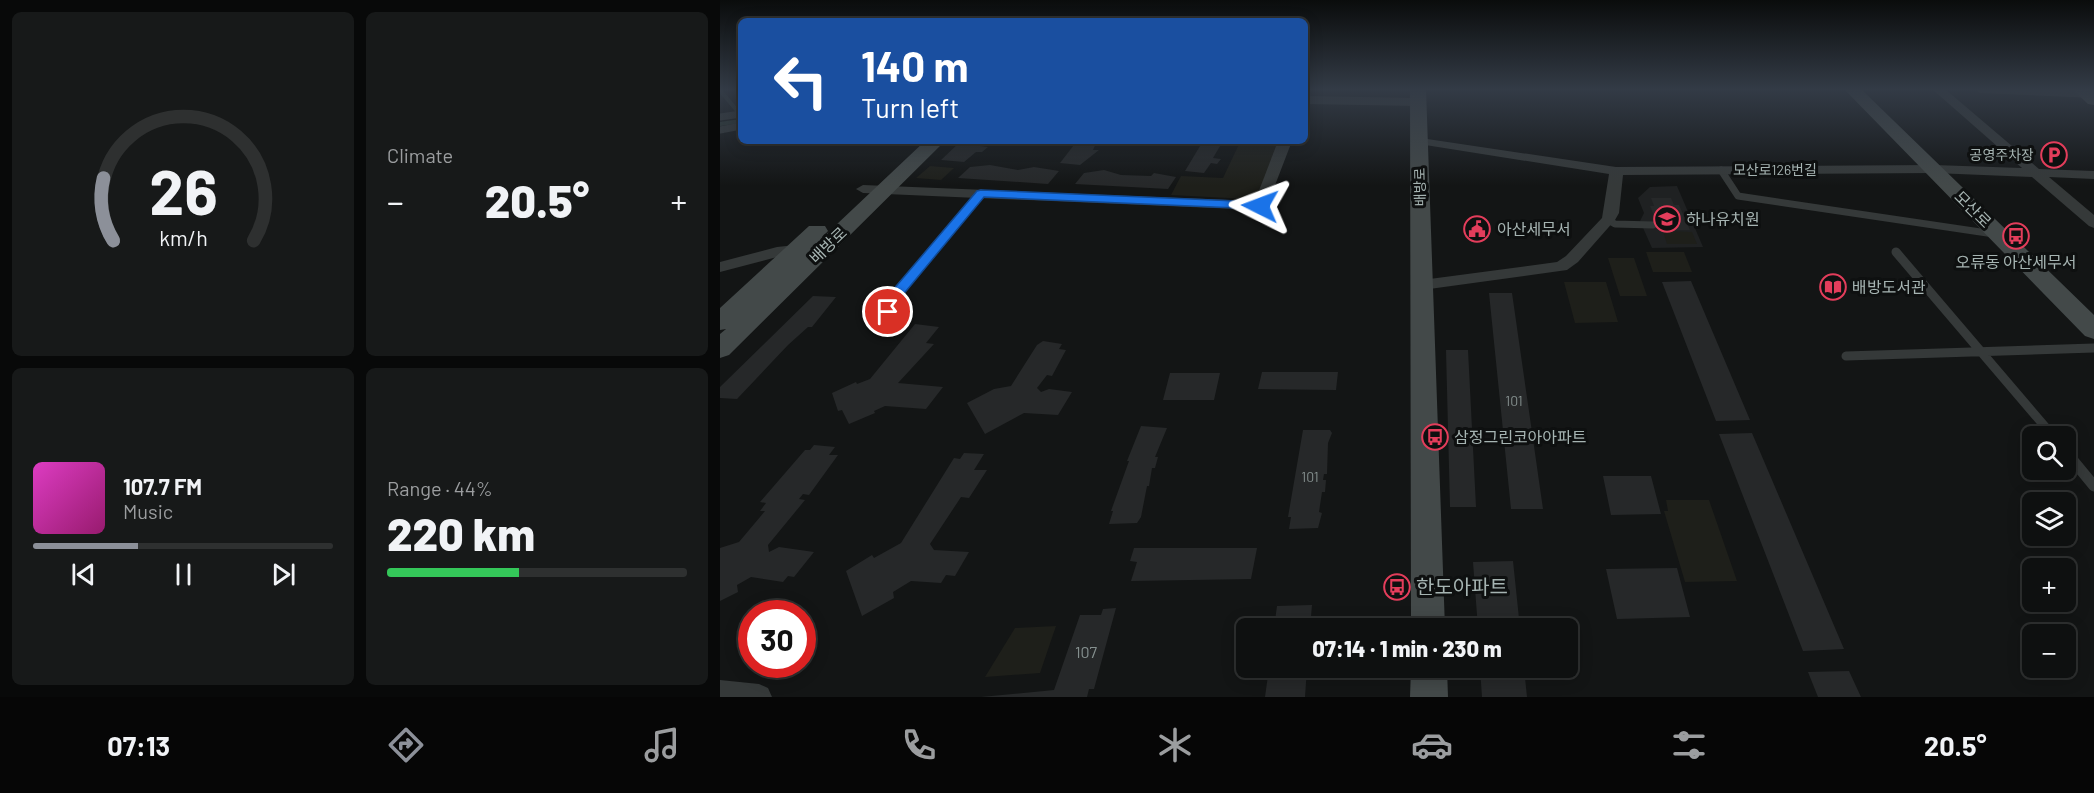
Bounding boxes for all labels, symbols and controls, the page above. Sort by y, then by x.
text: 140 m [861,40,969,90]
icon: left [762,42,840,120]
text: Turn left [861,91,959,123]
parking icon: 공영주차장 [2039,140,2069,170]
text: Climate [387,143,453,167]
place label: 공영주차장 [1970,146,2034,163]
text: 26 [149,153,217,227]
street label: 모산로126번길 [1733,161,1817,178]
street label: 배방로 [1411,167,1428,206]
text: 20.5° [485,173,589,227]
position arrow [1228,174,1292,238]
text: − [387,181,404,221]
text: + [671,181,687,221]
street label: 모산로 [1951,186,1996,231]
school or university icon: 하나유치원 [1652,204,1682,234]
place label: 하나유치원 [1686,209,1760,228]
public building icon: 아산세무서 [1462,214,1492,244]
place label: 아산세무서 [1497,219,1571,238]
bus stop icon: 오류동 아산세무서 [2001,221,2031,251]
street label: 배방로 [805,222,850,267]
text: km/h [159,225,207,250]
place label: 오류동 아산세무서 [1956,252,2076,271]
library icon: 배방도서관 [1818,272,1848,302]
place label: 배방도서관 [1852,277,1926,296]
pin [862,286,913,337]
icon: arrive [871,295,904,328]
house number: 101 [1505,392,1523,409]
bus stop icon: 삼정그린코아아파트 [1420,422,1450,452]
map controls [2022,426,2076,678]
button: search [2022,426,2076,480]
place label: 삼정그린코아아파트 [1454,427,1586,446]
house number: 101 [1301,468,1319,485]
text: 107.7 FM [123,473,202,499]
text: Range · 44% [387,476,493,500]
button: layers [2022,492,2076,546]
text: Music [123,499,173,523]
text: 220 km [387,506,535,560]
icon: previous [67,558,100,591]
icon: pause [167,558,200,591]
icon: next [267,558,300,591]
button: + [2022,558,2076,612]
bus stop icon: 한도아파트 [1382,572,1412,602]
place label: 한도아파트 [1416,574,1508,598]
speed limit sign: 30 [738,600,816,678]
button: − [2022,624,2076,678]
text: 07:14 · 1 min · 230 m [1312,635,1502,661]
house number: 107 [1075,642,1098,661]
icon: directions [385,724,427,766]
icon: music [641,724,683,766]
icon: phone [898,724,940,766]
icon: climate [1154,724,1196,766]
icon: car [1411,724,1453,766]
icon: filters [1668,724,1710,766]
text: 07:13 [107,729,170,761]
text: 20.5° [1924,729,1987,761]

